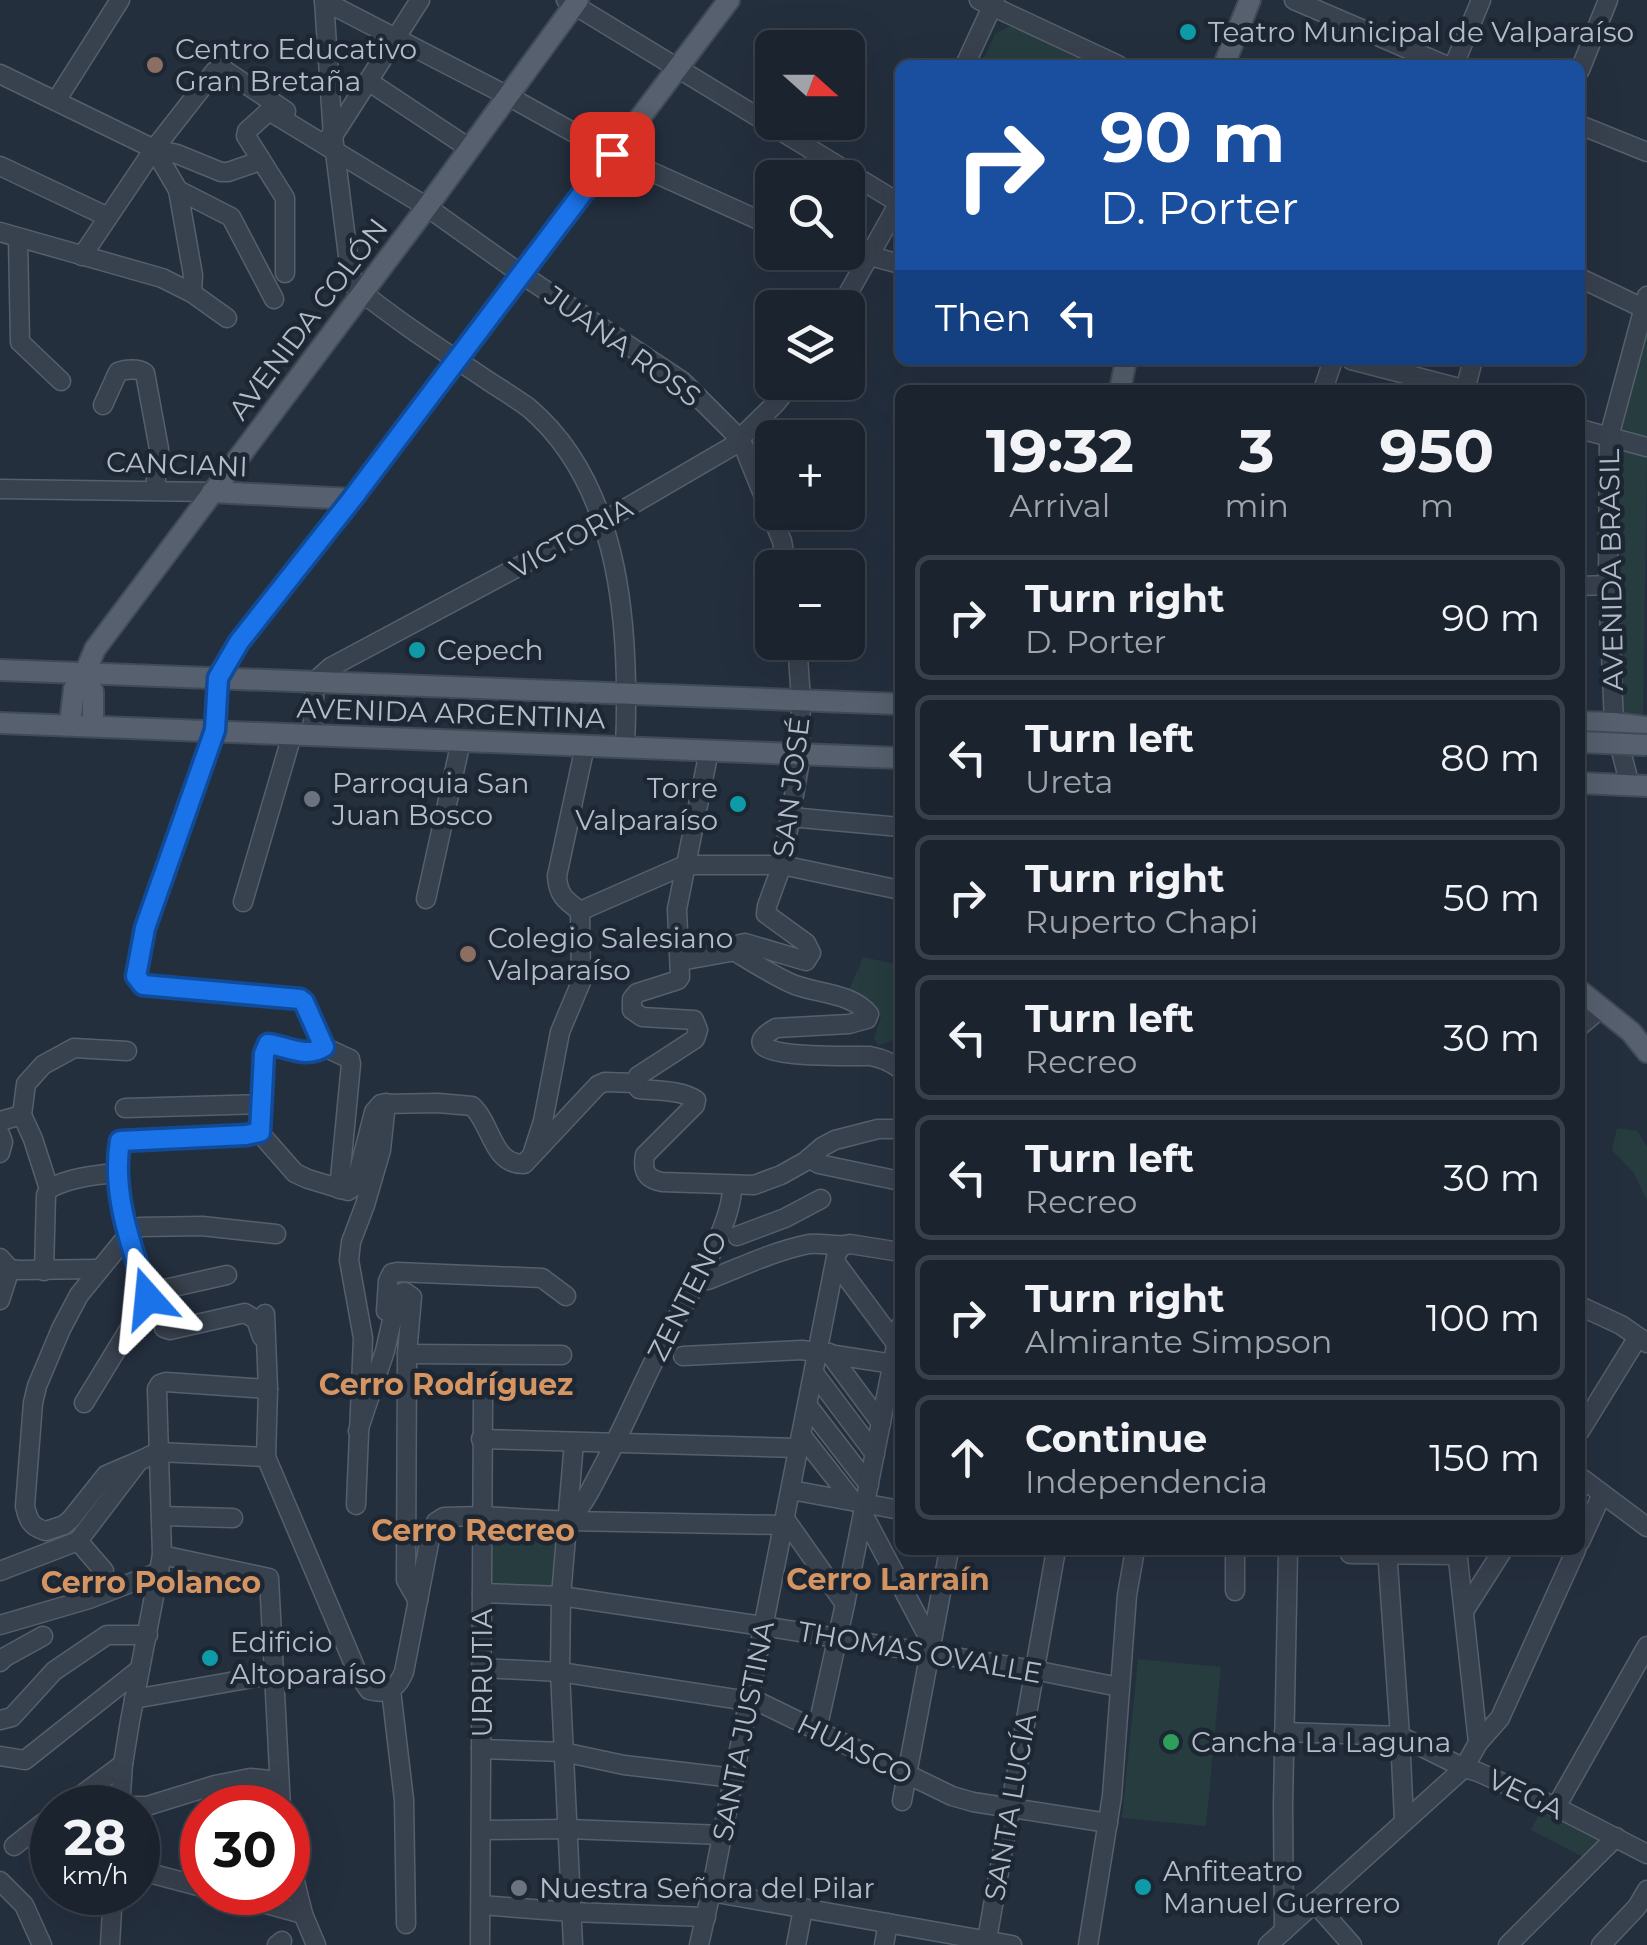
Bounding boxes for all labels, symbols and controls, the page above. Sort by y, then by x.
place label: Teatro Municipal de Valparaíso [1208,15,1634,49]
marker: Teatro Municipal de Valparaíso [1177,21,1199,43]
north arrow [755,30,865,140]
map controls [755,30,865,660]
place label: Centro Educativo Gran Bretaña [175,32,417,98]
marker: Centro Educativo Gran Bretaña [144,54,166,76]
text: 90 m [1100,94,1285,180]
icon: right [935,100,1065,230]
pin [570,112,655,197]
icon: arrive [585,127,640,182]
button: search [755,160,865,270]
text: D. Porter [1100,180,1299,235]
street label: AVENIDA COLÓN [221,212,395,426]
street label: JUANA ROSS [538,278,708,414]
button: layers [755,290,865,400]
icon: left [1051,290,1106,345]
text: Then [935,294,1031,341]
text: 19:32 [986,414,1134,487]
text: 3 [1239,414,1274,487]
text: 950 [1380,414,1494,487]
button: + [755,420,865,530]
street label: CANCIANI [106,445,248,483]
street label: AVENIDA BRASIL [1592,448,1630,691]
text: Arrival [1009,486,1110,525]
text: min [1225,486,1289,525]
text: m [1420,486,1454,525]
street label: VICTORIA [504,490,639,586]
button: − [755,550,865,660]
text: Turn right [1025,575,1224,622]
icon: right [940,590,995,645]
text: 90 m [1441,594,1540,641]
text: D. Porter [1025,622,1166,661]
place label: Cepech [437,633,544,667]
marker: Cepech [406,639,428,661]
street label: AVENIDA ARGENTINA [296,691,607,735]
street label: SAN JOSÉ [766,715,816,859]
text: Turn left [1025,715,1194,762]
icon: left [940,730,995,785]
text: 80 m [1440,734,1540,781]
text: Ureta [1025,762,1113,801]
place label: Parroquia San Juan Bosco [331,766,530,832]
place label: Torre Valparaíso [575,771,718,837]
marker: Parroquia San Juan Bosco [301,788,323,810]
marker: Torre Valparaíso [727,793,749,815]
text: Turn right [1025,855,1224,902]
icon: right [940,870,995,925]
text: 50 m [1443,874,1540,921]
text: Ruperto Chapi [1025,902,1258,941]
place label: Colegio Salesiano Valparaíso [488,921,733,987]
marker: Colegio Salesiano Valparaíso [457,943,479,965]
text: Turn left [1025,995,1194,1042]
icon: left [940,1010,995,1065]
text: 30 m [1443,1014,1540,1061]
text: Recreo [1025,1042,1137,1081]
text: Turn left [1025,1135,1194,1182]
icon: left [940,1150,995,1205]
text: 30 m [1443,1154,1540,1201]
text: Recreo [1025,1182,1137,1221]
street label: ZENTENO [640,1226,734,1366]
position arrow [96,1246,200,1350]
text: Turn right [1025,1275,1224,1322]
icon: right [940,1290,995,1345]
text: 100 m [1426,1294,1540,1341]
text: Almirante Simpson [1025,1322,1333,1361]
district label: Cerro Rodríguez [319,1366,573,1403]
text: Continue [1025,1415,1207,1462]
icon: ahead [940,1430,995,1485]
text: 150 m [1429,1434,1540,1481]
text: Independencia [1025,1462,1268,1501]
district label: Cerro Recreo [371,1512,575,1549]
district label: Cerro Larraín [786,1561,990,1598]
district label: Cerro Polanco [41,1564,261,1601]
street label: URRUTIA [465,1608,499,1738]
street label: THOMAS OVALLE [795,1614,1045,1690]
street label: SANTA JUSTINA [705,1617,781,1844]
place label: Edificio Altoparaíso [230,1625,387,1691]
marker: Edificio Altoparaíso [199,1647,221,1669]
street label: HUASCO [792,1707,918,1791]
street label: SANTA LUCÍA [977,1710,1043,1903]
place label: Cancha La Laguna [1191,1725,1451,1759]
marker: Cancha La Laguna [1160,1731,1182,1753]
street label: VEGA [1483,1762,1570,1827]
speed limit sign: 30 [180,1785,310,1915]
text: 28 [64,1807,126,1868]
place label: Anfiteatro Manuel Guerrero [1163,1854,1400,1920]
text: km/h [62,1860,128,1890]
place label: Nuestra Señora del Pilar [539,1871,875,1905]
marker: Anfiteatro Manuel Guerrero [1132,1876,1154,1898]
marker: Nuestra Señora del Pilar [508,1877,530,1899]

